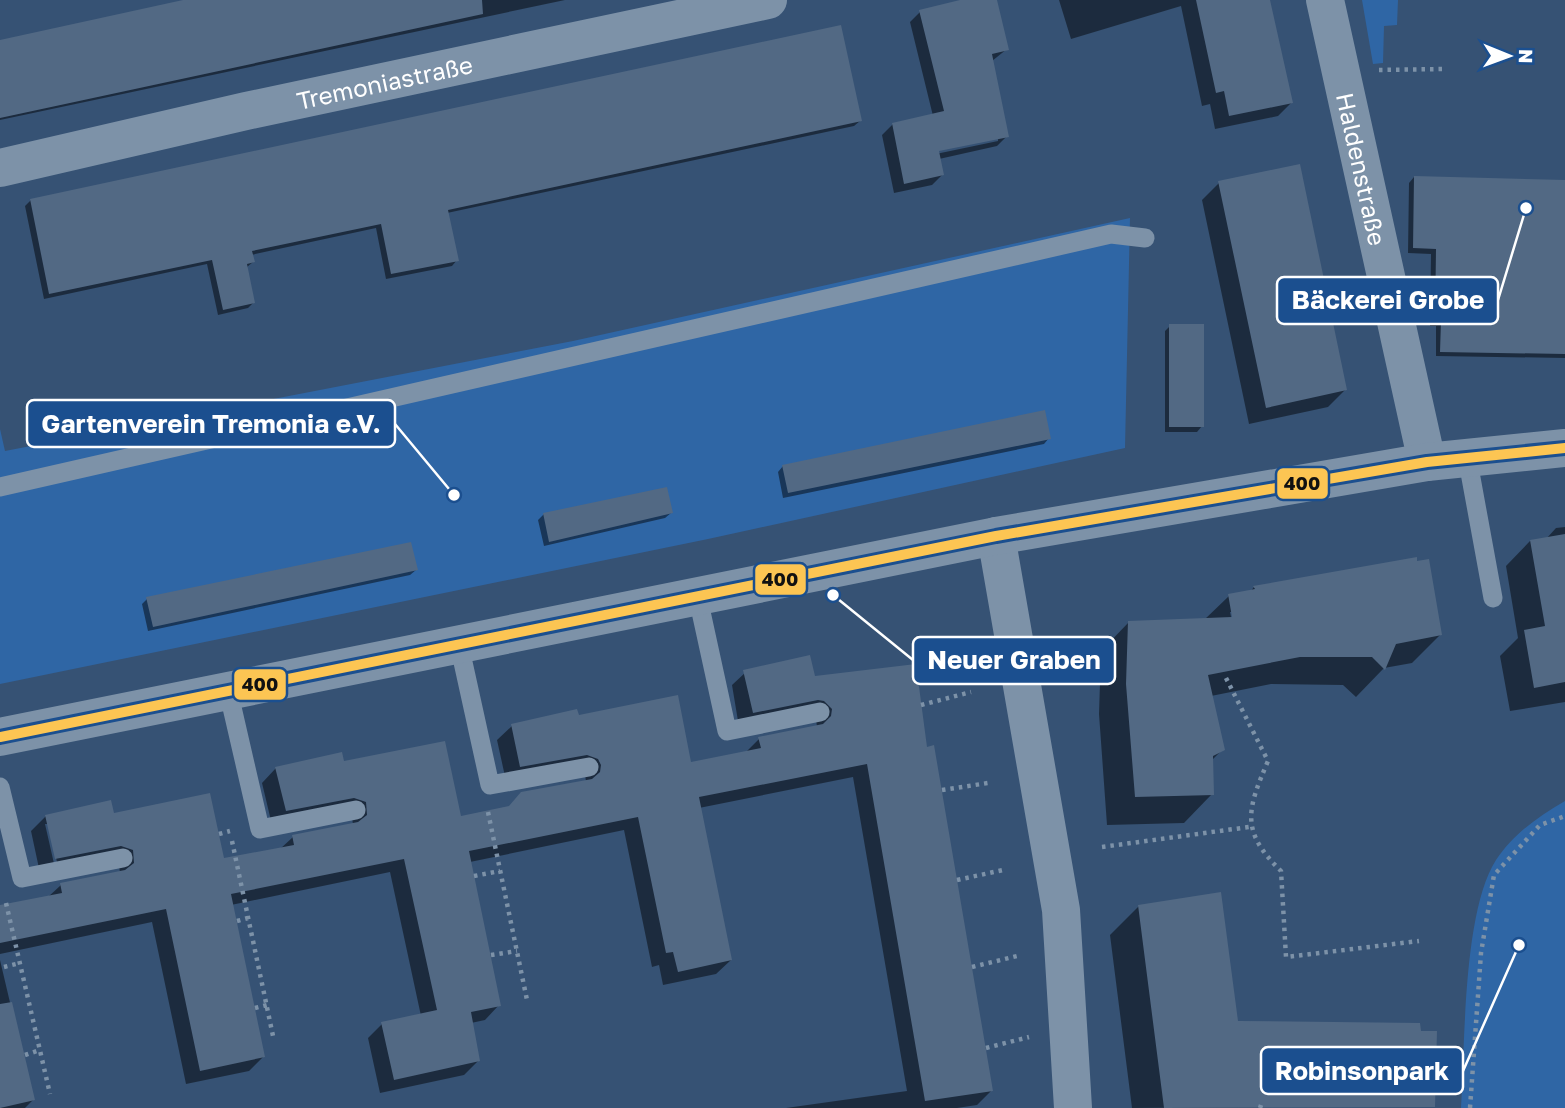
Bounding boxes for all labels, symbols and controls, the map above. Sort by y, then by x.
north arrow [1474,21,1544,91]
street label: Tremoniastraße [294,49,475,114]
text: N [1515,49,1538,64]
street label: Haldenstraße [1331,90,1393,248]
callout: Bäckerei Grobe [1277,277,1498,324]
text: Bäckerei Grobe [1292,284,1484,315]
callout: Gartenverein Tremonia e.V. [27,400,395,447]
text: Gartenverein Tremonia e.V. [41,408,381,439]
line badge: 400 [1276,467,1329,500]
text: 400 [1284,471,1320,494]
line badge: 400 [754,563,807,596]
text: 400 [762,567,798,590]
callout: Neuer Graben [913,637,1115,684]
text: Neuer Graben [927,644,1101,675]
line badge: 400 [233,668,287,701]
text: 400 [242,672,278,695]
callout: Robinsonpark [1261,1047,1463,1094]
text: Robinsonpark [1275,1055,1449,1086]

